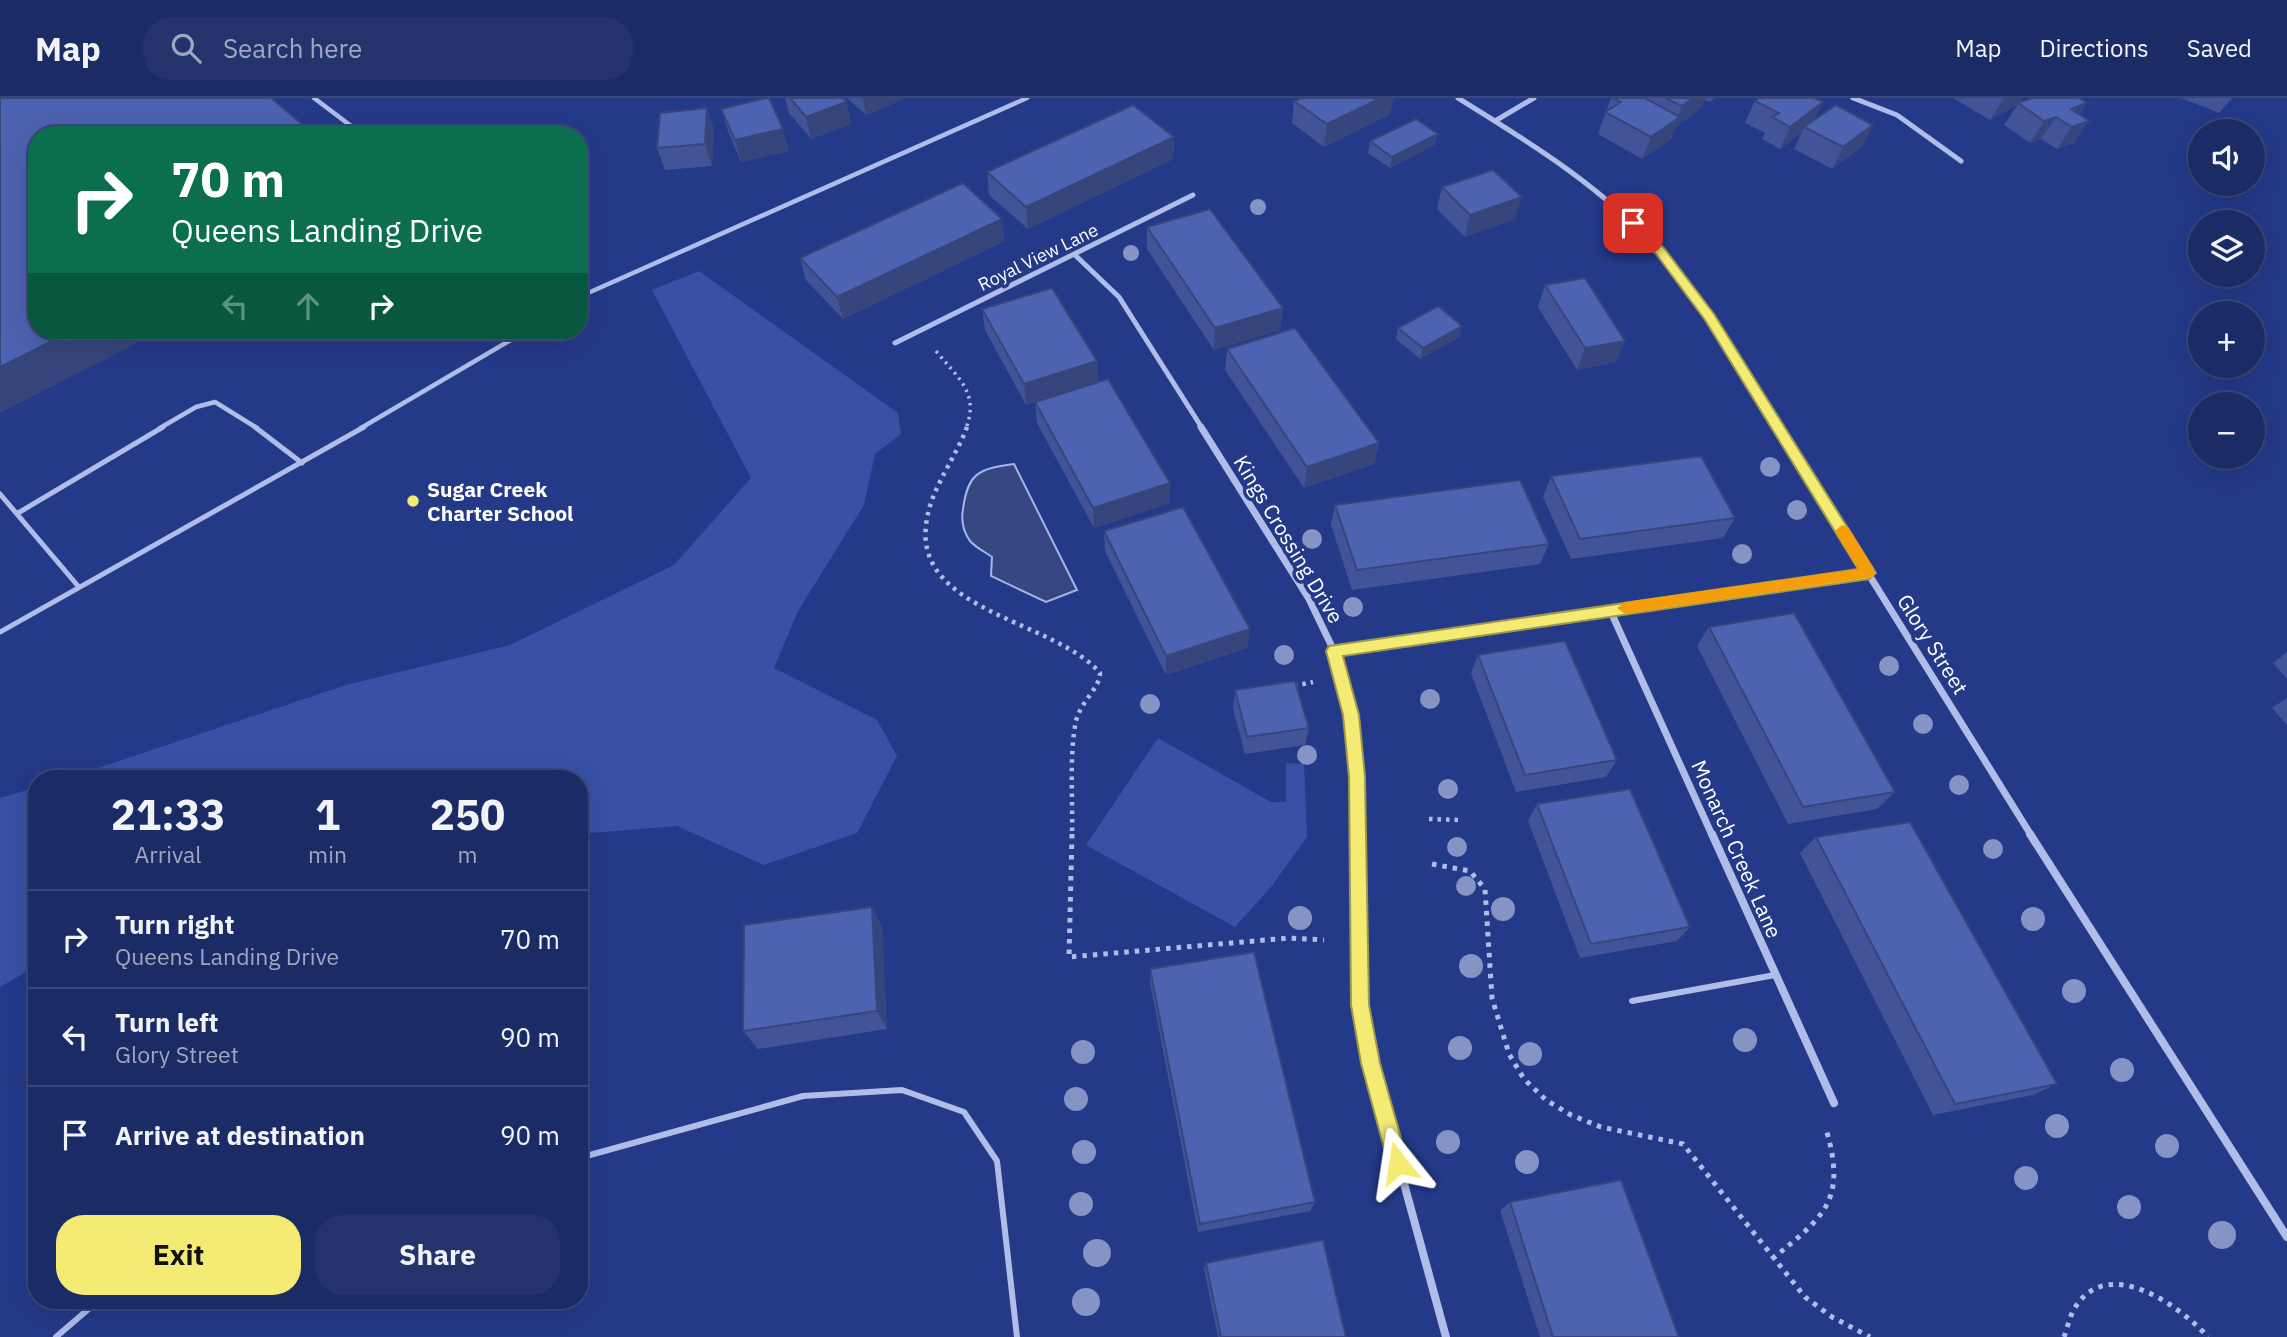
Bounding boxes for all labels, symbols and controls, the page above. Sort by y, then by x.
search box [143,17,633,80]
text: Map [35,27,101,70]
icon: search [167,29,205,67]
text: Search here [223,31,362,65]
text: Map [1955,32,2001,64]
text: Directions [2039,32,2149,64]
text: Saved [2187,32,2252,64]
map controls [2188,119,2265,469]
button: sound [2188,119,2265,196]
text: 70 m [171,147,285,210]
icon: right [56,154,147,245]
pin [1603,193,1663,253]
icon: arrive [1614,204,1652,242]
text: Queens Landing Drive [171,209,483,251]
button: layers [2188,210,2265,287]
street label: Royal View Lane [974,218,1102,296]
icon: left [216,287,254,325]
icon: ahead [289,287,327,325]
icon: right [362,287,400,325]
button: + [2188,301,2265,378]
button: − [2188,392,2265,469]
street label: Kings Crossing Drive [1228,450,1350,628]
place label: Sugar Creek Charter School [427,475,573,527]
marker: Sugar Creek Charter School [405,493,421,509]
street label: Glory Street [1891,589,1975,699]
street label: Monarch Creek Lane [1685,756,1789,942]
text: 21:33 [111,787,225,842]
text: 1 [315,787,340,842]
text: 250 [430,787,505,842]
text: Arrival [135,839,202,869]
text: min [308,839,347,869]
text: m [457,839,478,869]
text: Turn right [115,907,234,941]
icon: right [56,920,94,958]
text: 70 m [500,922,560,956]
text: Queens Landing Drive [115,941,339,971]
text: Turn left [115,1005,218,1039]
icon: left [56,1018,94,1056]
text: 90 m [500,1020,560,1054]
text: Glory Street [115,1039,239,1069]
icon: arrive [56,1116,94,1154]
text: Arrive at destination [115,1118,365,1152]
text: 90 m [500,1118,560,1152]
position arrow [1361,1126,1435,1200]
button: Exit [56,1215,301,1295]
button: Share [315,1215,560,1295]

